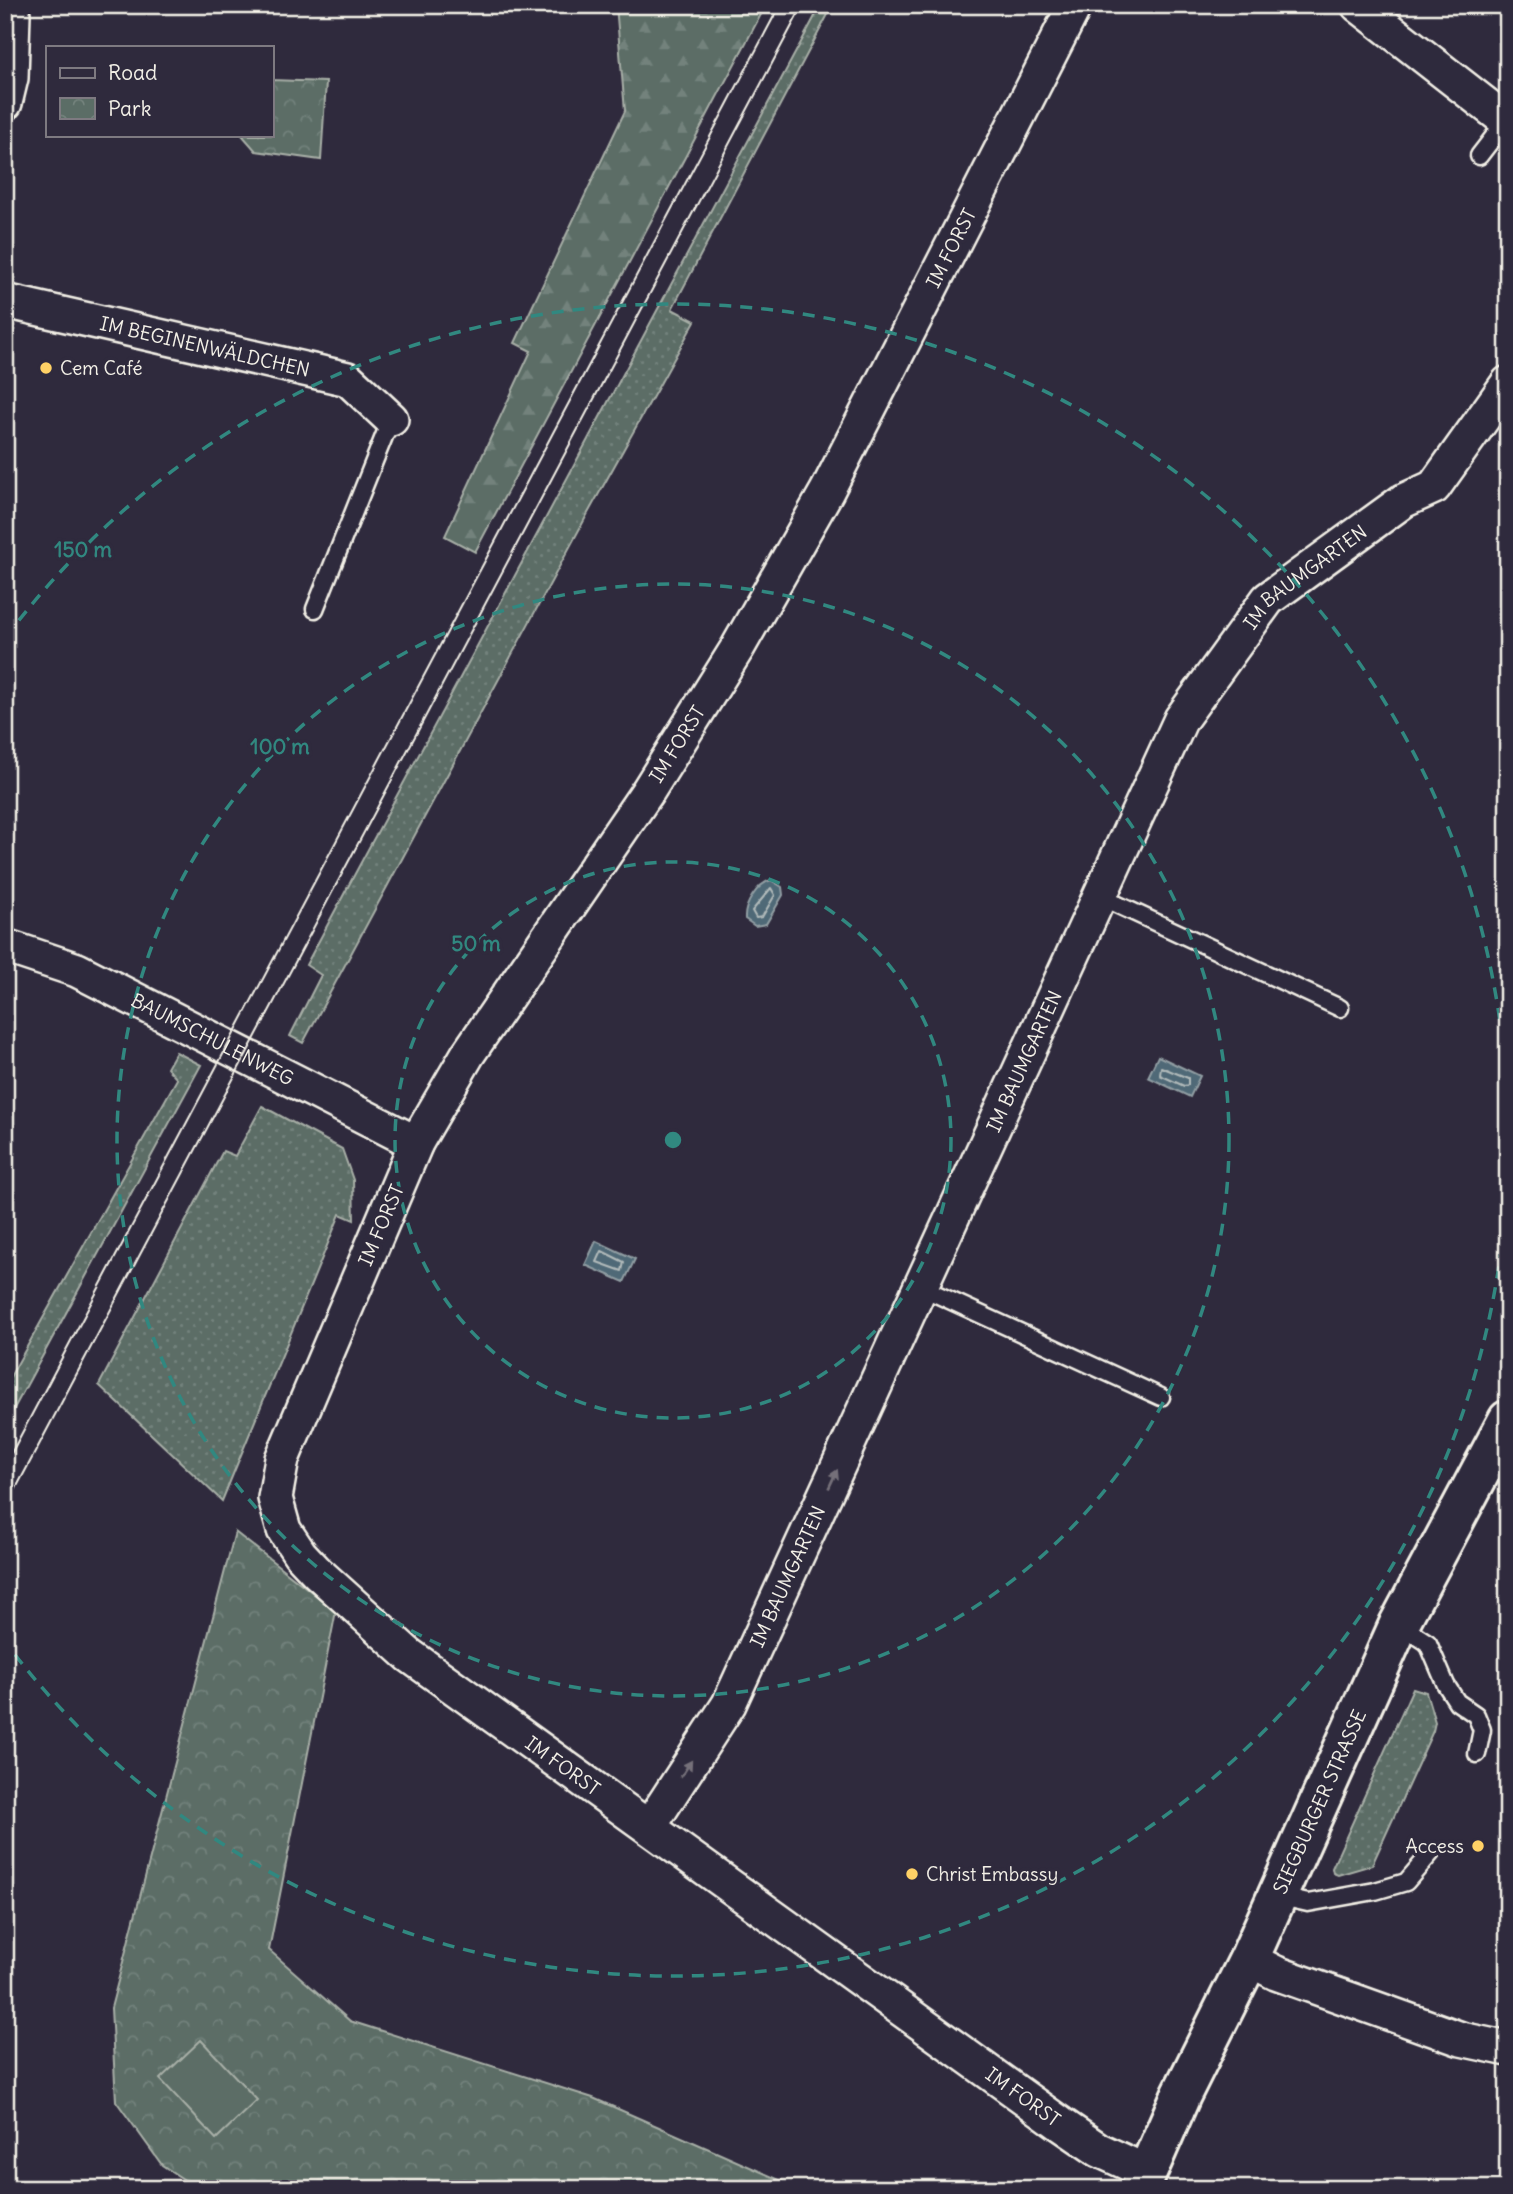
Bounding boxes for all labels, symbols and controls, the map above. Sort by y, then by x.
legend [46,46,273,136]
text: Road [108,59,157,86]
text: Park [108,95,151,122]
street label: IM FORST [921,204,981,292]
street label: IM BEGINENWÄLDCHEN [98,311,312,382]
place label: Cem Café [60,356,143,380]
marker: Cem Café [38,360,54,376]
street label: IM BAUMGARTEN [1238,519,1371,634]
text: 150 m [54,536,112,563]
street label: IM FORST [644,701,710,787]
text: 100 m [250,733,310,760]
text: 50 m [451,930,501,957]
street label: IM BAUMGARTEN [981,987,1067,1136]
street label: BAUMSCHULENWEG [127,988,298,1091]
centre of rings [661,1128,685,1152]
street label: IM FORST [353,1181,409,1269]
one-way arrow [828,1469,839,1490]
street label: IM BAUMGARTEN [745,1502,830,1651]
street label: SIEGBURGER STRASSE [1268,1706,1371,1898]
street label: IM FORST [521,1731,605,1801]
one-way arrow [679,1760,692,1779]
place label: Access [1405,1834,1464,1858]
marker: Access [1470,1838,1486,1854]
place label: Christ Embassy [926,1862,1058,1886]
marker: Christ Embassy [904,1866,920,1882]
street label: IM FORST [981,2062,1065,2132]

